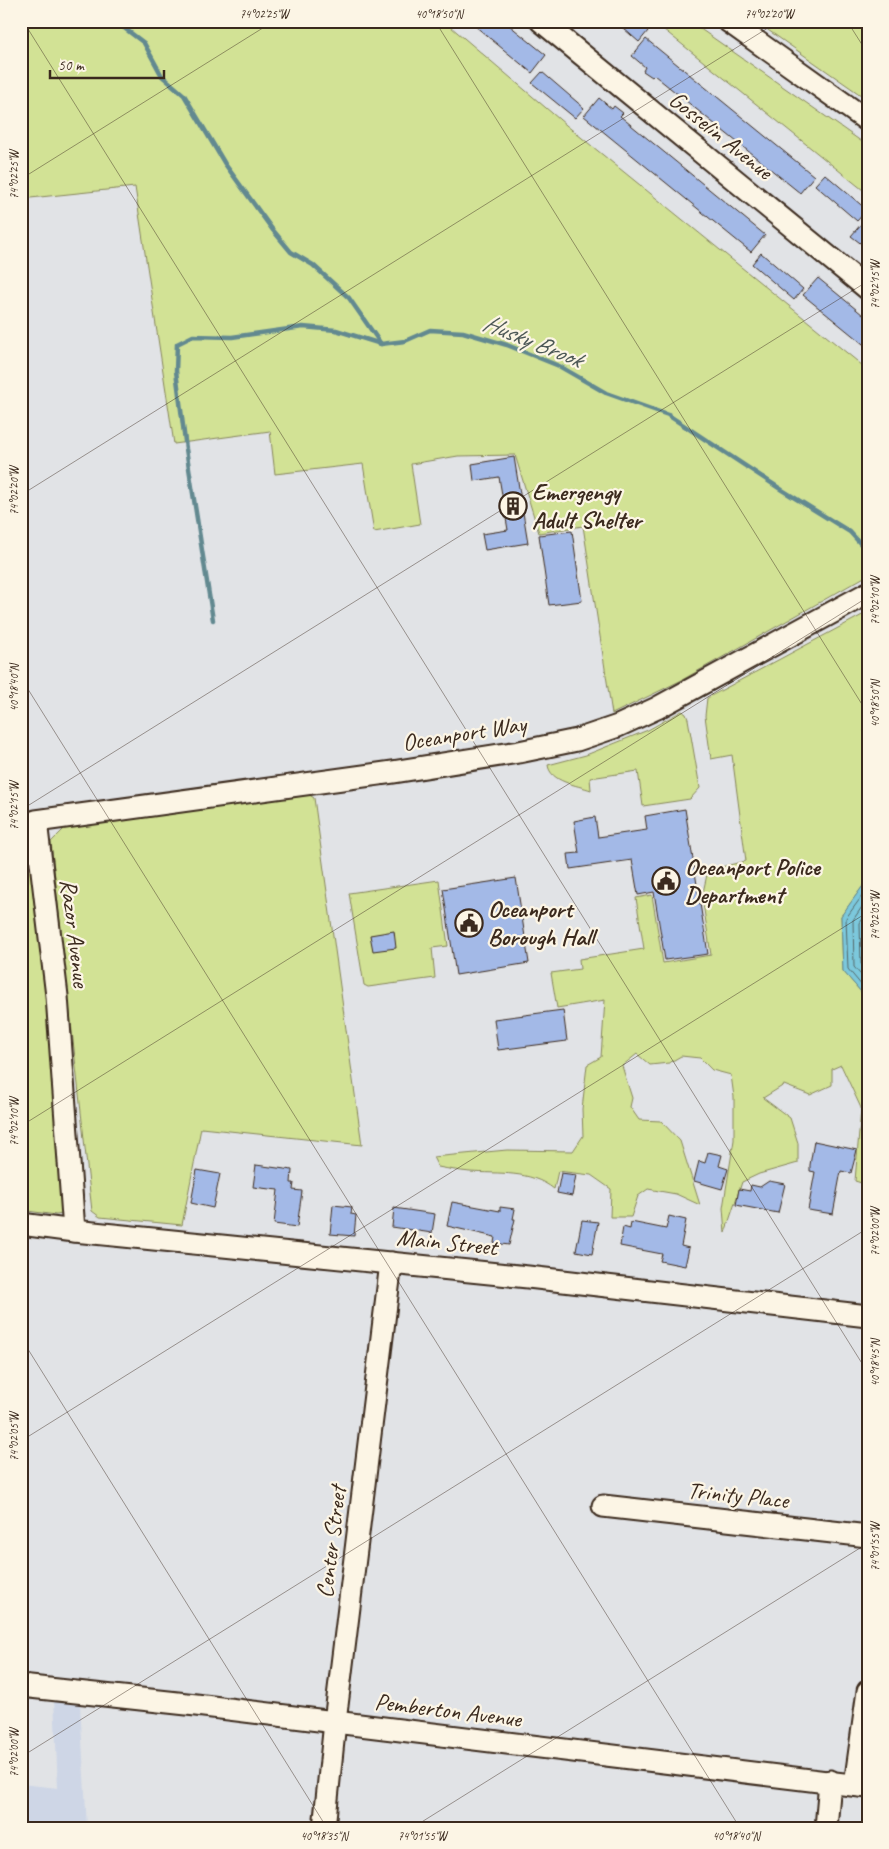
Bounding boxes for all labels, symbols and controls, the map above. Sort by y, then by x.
text: 74°02'25"W [240,6,291,22]
text: 40°18'50"N [415,6,464,22]
text: 74°02'20"W [745,6,796,22]
scale bar [50,48,164,80]
text: 50 m [58,56,85,75]
street label: Gosselin Avenue [663,84,781,187]
text: 74°02'25"W [6,148,22,199]
text: 74°02'15"W [867,258,883,309]
water label: Husky Brook [478,307,590,377]
text: 74°02'20"W [6,464,22,515]
place label: Emergengy Adult Shelter [532,477,644,535]
building icon: Emergengy Adult Shelter [498,491,528,521]
text: 74°02'10"W [867,574,883,625]
text: 40°18'40"N [6,663,22,712]
text: 40°18'50"N [867,679,883,728]
street label: Oceanport Way [400,708,530,758]
text: 74°02'15"W [6,779,22,830]
place label: Oceanport Police Department [685,852,822,910]
public building icon: Oceanport Police Department [651,866,681,896]
street label: Razor Avenue [53,877,97,991]
text: 74°02'05"W [867,889,883,940]
place label: Oceanport Borough Hall [488,894,599,952]
public building icon: Oceanport Borough Hall [454,908,484,938]
text: 74°02'10"W [6,1095,22,1146]
text: 74°02'00"W [867,1205,883,1256]
street label: Main Street [395,1222,501,1262]
text: 40°18'45"N [867,1338,883,1387]
text: 74°02'05"W [6,1410,22,1461]
street label: Trinity Place [686,1475,792,1515]
street label: Center Street [309,1481,353,1600]
text: 74°01'55"W [867,1520,883,1571]
street label: Pemberton Avenue [373,1686,525,1734]
text: 74°02'00"W [6,1726,22,1777]
text: 40°18'35"N [300,1828,349,1844]
text: 74°01'55"W [398,1828,449,1844]
text: 40°18'40"N [712,1828,761,1844]

